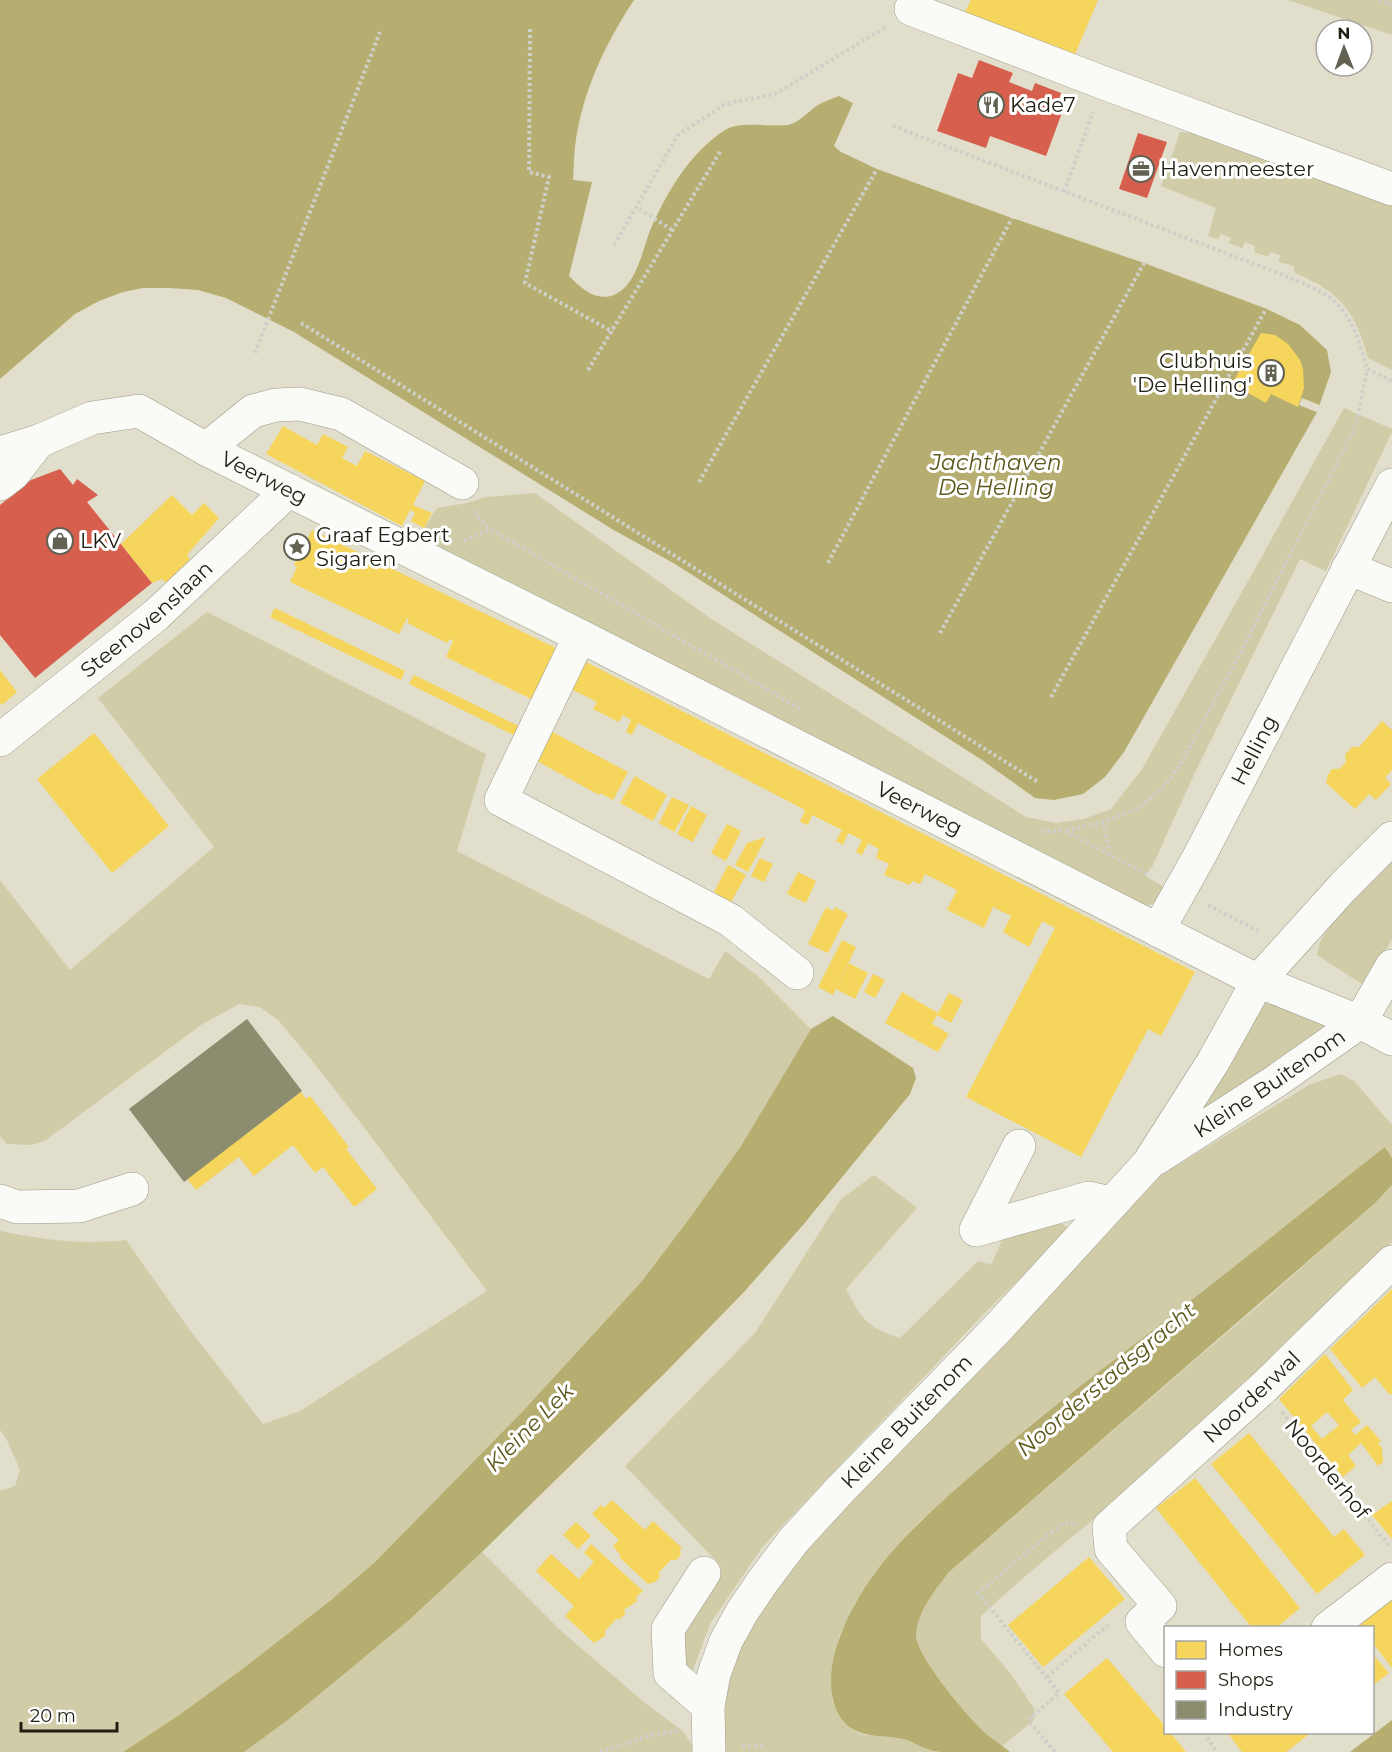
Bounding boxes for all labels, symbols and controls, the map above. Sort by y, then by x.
north arrow [1314,18,1374,78]
text: N [1337,24,1350,43]
restaurant icon: Kade7 [976,90,1006,120]
place label: Kade7 [1010,92,1076,117]
office icon: Havenmeester [1126,154,1156,184]
place label: Havenmeester [1160,156,1314,181]
place label: Clubhuis 'De Helling' [1133,348,1252,397]
building icon: Clubhuis 'De Helling' [1256,358,1286,388]
street label: Veerweg [217,446,311,510]
water label: Jachthaven De Helling [929,449,1062,501]
place label: Graaf Egbert Sigaren [316,522,450,571]
shop icon: LKV [45,526,75,556]
place label: LKV [80,528,121,553]
place icon: Graaf Egbert Sigaren [282,532,312,562]
street label: Steenovenslaan [75,555,218,683]
street label: Helling [1225,711,1282,789]
street label: Veerweg [872,776,967,840]
street label: Kleine Buitenom [1189,1023,1350,1143]
water label: Noorderstadsgracht [1011,1297,1201,1462]
street label: Noorderwal [1198,1346,1305,1448]
street label: Kleine Buitenom [835,1349,977,1494]
water label: Kleine Lek [480,1377,580,1477]
street label: Noorderhof [1280,1414,1376,1524]
legend [1164,1626,1374,1734]
text: Homes [1218,1639,1283,1661]
text: Shops [1218,1669,1274,1691]
scale bar [21,1695,117,1733]
text: Industry [1218,1699,1293,1721]
text: 20 m [30,1705,76,1727]

